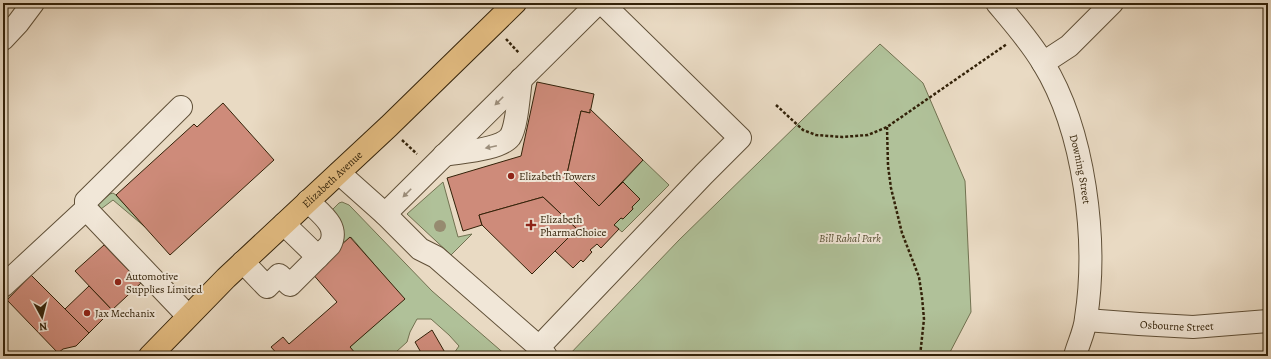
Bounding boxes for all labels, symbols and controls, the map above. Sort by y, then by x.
one-way arrow [494,96,504,106]
street label: Downing Street [1066,133,1094,205]
one-way arrow [485,144,497,150]
street label: Elizabeth Avenue [299,147,366,211]
place label: Elizabeth Towers [519,169,595,184]
marker: Elizabeth Towers [506,171,516,181]
one-way arrow [402,188,411,198]
place label: Elizabeth PharmaChoice [540,212,606,240]
marker: Elizabeth PharmaChoice [525,219,537,231]
park label: Bill Rahal Park [819,231,881,246]
place label: Automotive Supplies Limited [125,269,202,297]
marker: Automotive Supplies Limited [113,277,123,287]
north arrow [22,297,62,337]
place label: Jax Mechanix [95,306,156,321]
marker: Jax Mechanix [82,308,92,318]
street label: Osbourne Street [1140,317,1214,335]
text: N [38,318,48,334]

